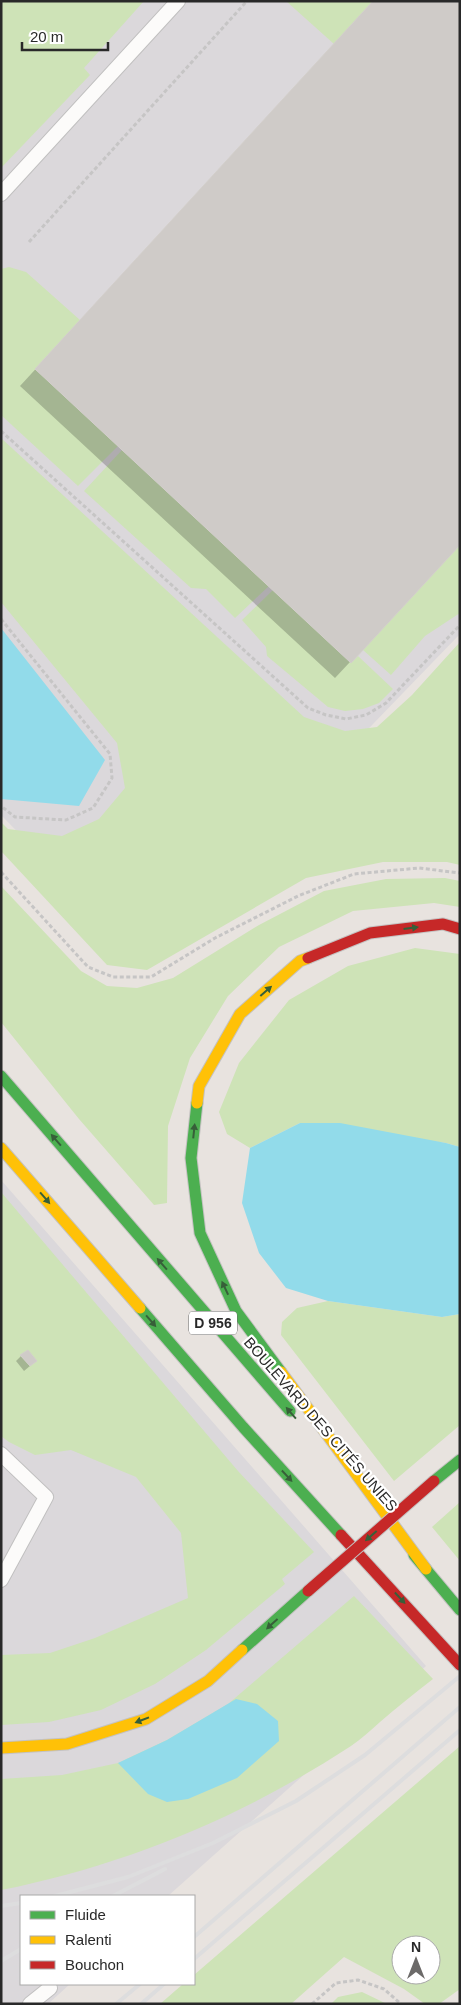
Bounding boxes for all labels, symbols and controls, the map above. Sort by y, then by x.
scale bar [22,20,109,52]
text: 20 m [30,28,63,45]
one-way arrow [403,924,419,932]
one-way arrow [259,986,272,997]
one-way arrow [190,1123,198,1139]
one-way arrow [51,1134,62,1147]
one-way arrow [39,1191,50,1204]
one-way arrow [157,1257,168,1270]
one-way arrow [221,1281,229,1295]
road number: D 956 [189,1312,237,1335]
one-way arrow [145,1315,156,1327]
street label: BOULEVARD DES CITÉS UNIES [241,1334,401,1514]
one-way arrow [286,1407,297,1420]
one-way arrow [282,1470,293,1483]
one-way arrow [365,1530,377,1541]
one-way arrow [394,1592,406,1604]
one-way arrow [265,1618,278,1629]
one-way arrow [134,1716,149,1724]
legend [20,1895,195,1985]
text: Fluide [65,1906,106,1923]
text: Ralenti [65,1931,112,1948]
north arrow [391,1935,441,1985]
text: N [411,1939,421,1955]
text: Bouchon [65,1956,124,1973]

